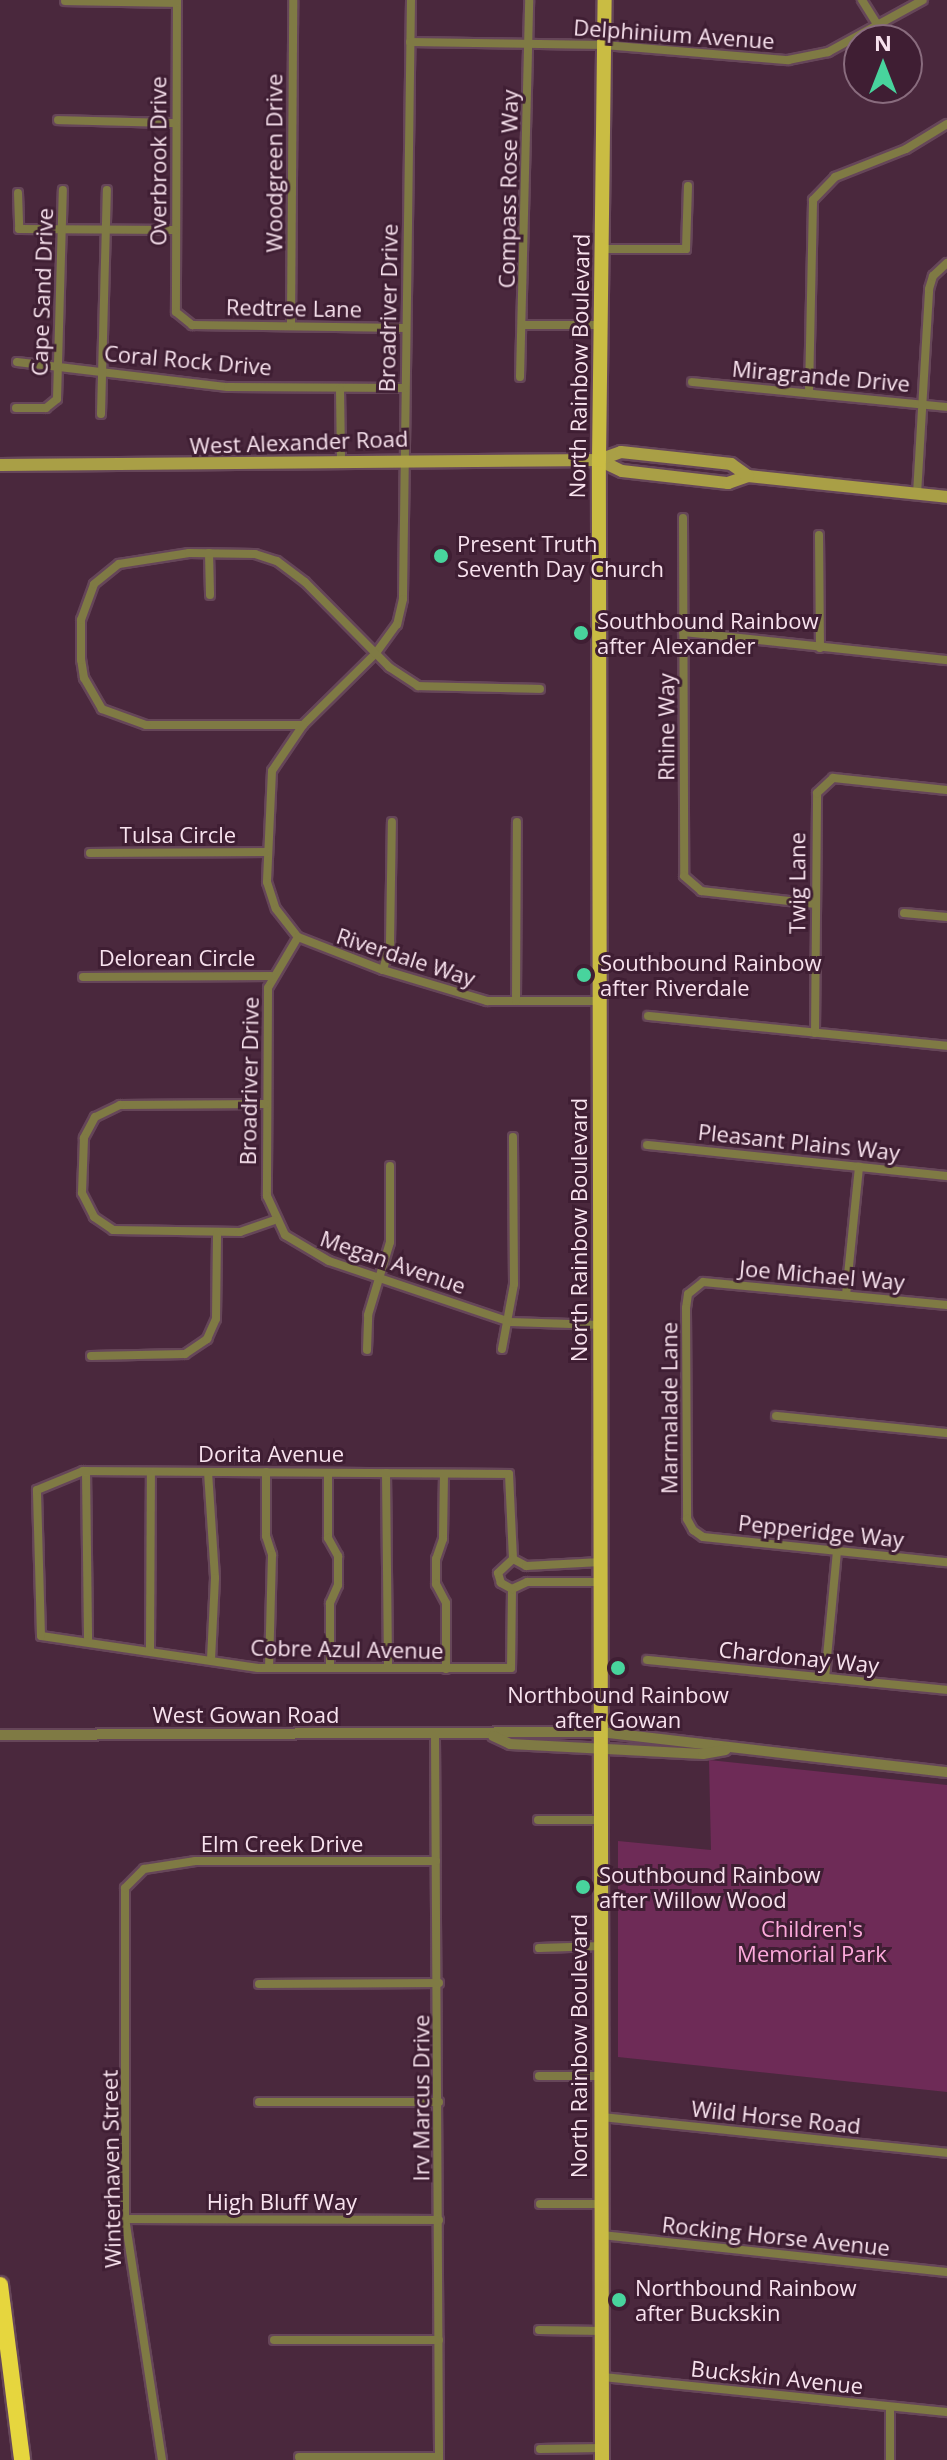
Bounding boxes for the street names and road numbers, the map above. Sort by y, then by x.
street label: Delphinium Avenue [573,14,775,54]
street label: Woodgreen Drive [261,74,287,252]
street label: Overbrook Drive [145,76,171,246]
street label: Compass Rose Way [493,89,523,289]
street label: Cape Sand Drive [26,207,58,377]
street label: Broadriver Drive [373,223,403,393]
street label: North Rainbow Boulevard [563,233,595,499]
street label: Redtree Lane [226,294,362,322]
street label: Coral Rock Drive [103,340,273,380]
street label: Miragrande Drive [731,355,911,397]
street label: West Alexander Road [189,425,409,459]
street label: Rhine Way [653,673,679,781]
street label: Tulsa Circle [120,822,236,848]
street label: Twig Lane [784,832,810,934]
street label: Riverdale Way [333,922,479,992]
street label: Delorean Circle [99,945,255,971]
street label: Broadriver Drive [234,996,264,1166]
street label: North Rainbow Boulevard [566,1098,592,1362]
street label: Pleasant Plains Way [697,1118,901,1166]
street label: Megan Avenue [317,1225,469,1299]
street label: Joe Michael Way [738,1255,906,1295]
street label: Marmalade Lane [656,1322,682,1494]
street label: Dorita Avenue [198,1441,344,1467]
street label: Pepperidge Way [737,1509,905,1553]
street label: Cobre Azul Avenue [250,1634,444,1664]
street label: Chardonay Way [717,1635,881,1679]
street label: West Gowan Road [153,1702,339,1728]
street label: Elm Creek Drive [201,1831,363,1857]
street label: North Rainbow Boulevard [566,1914,592,2178]
street label: Irv Marcus Drive [408,2015,434,2181]
street label: Winterhaven Street [96,2070,126,2268]
street label: Wild Horse Road [690,2095,862,2139]
street label: High Bluff Way [207,2189,357,2215]
street label: Rocking Horse Avenue [661,2211,891,2261]
street label: Buckskin Avenue [689,2355,865,2399]

